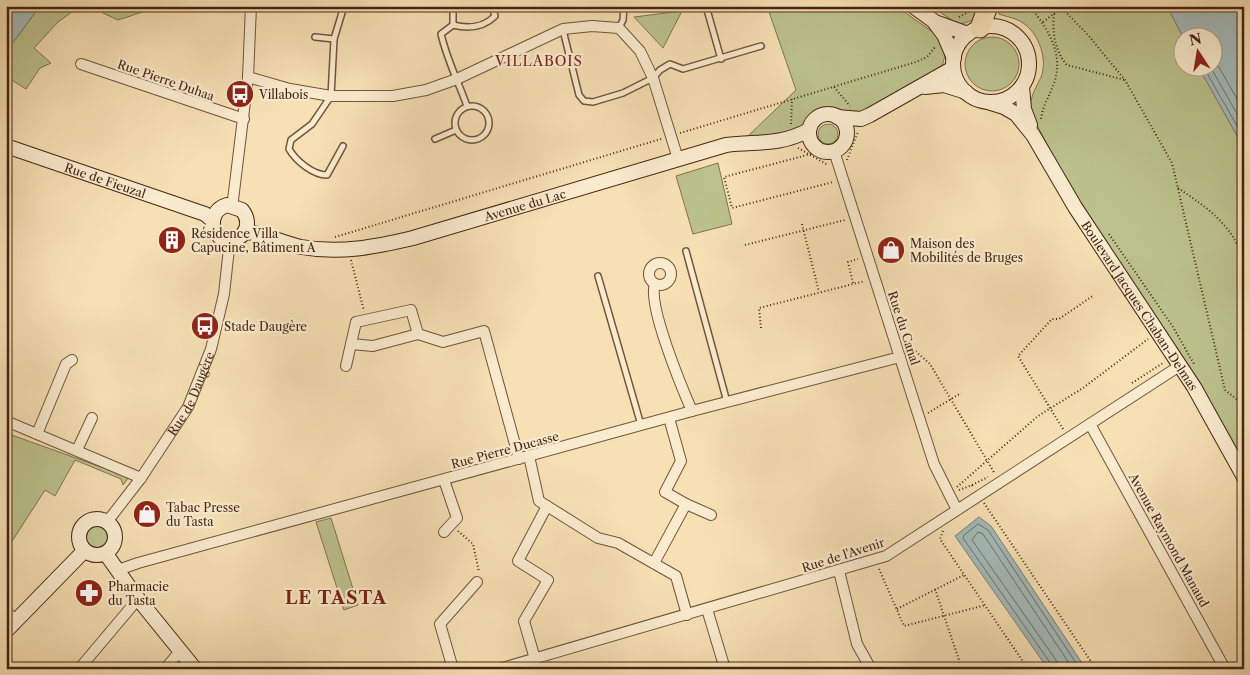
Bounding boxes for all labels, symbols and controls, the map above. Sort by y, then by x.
north arrow [1172,28,1222,78]
text: N [1187,29,1203,49]
district label: VILLABOIS [494,52,583,70]
street label: Rue Pierre Duhaa [116,56,217,104]
bus stop icon: Villabois [225,79,255,109]
place label: Villabois [258,87,308,102]
street label: Rue de Fieuzal [63,159,148,201]
street label: Avenue du Lac [481,186,567,224]
street label: Boulevard Jacques Chaban-Delmas [1079,218,1202,393]
building icon: Résidence Villa Capucine, Bâtiment A [157,225,187,255]
place label: Résidence Villa Capucine, Bâtiment A [191,226,317,255]
shop icon: Maison des Mobilités de Bruges [876,235,906,265]
place label: Maison des Mobilités de Bruges [910,236,1023,265]
street label: Rue du Canal [885,289,923,367]
bus stop icon: Stade Daugère [190,311,220,341]
place label: Stade Daugère [224,319,307,334]
street label: Rue de Daugère [164,349,217,438]
street label: Rue Pierre Ducasse [449,428,561,472]
street label: Avenue Raymond Manaud [1125,470,1212,610]
shop icon: Tabac Presse du Tasta [132,499,162,529]
place label: Tabac Presse du Tasta [166,500,240,529]
street label: Rue de l'Avenir [800,535,886,575]
pharmacy icon: Pharmacie du Tasta [74,578,104,608]
place label: Pharmacie du Tasta [108,579,169,608]
district label: LE TASTA [285,587,387,609]

